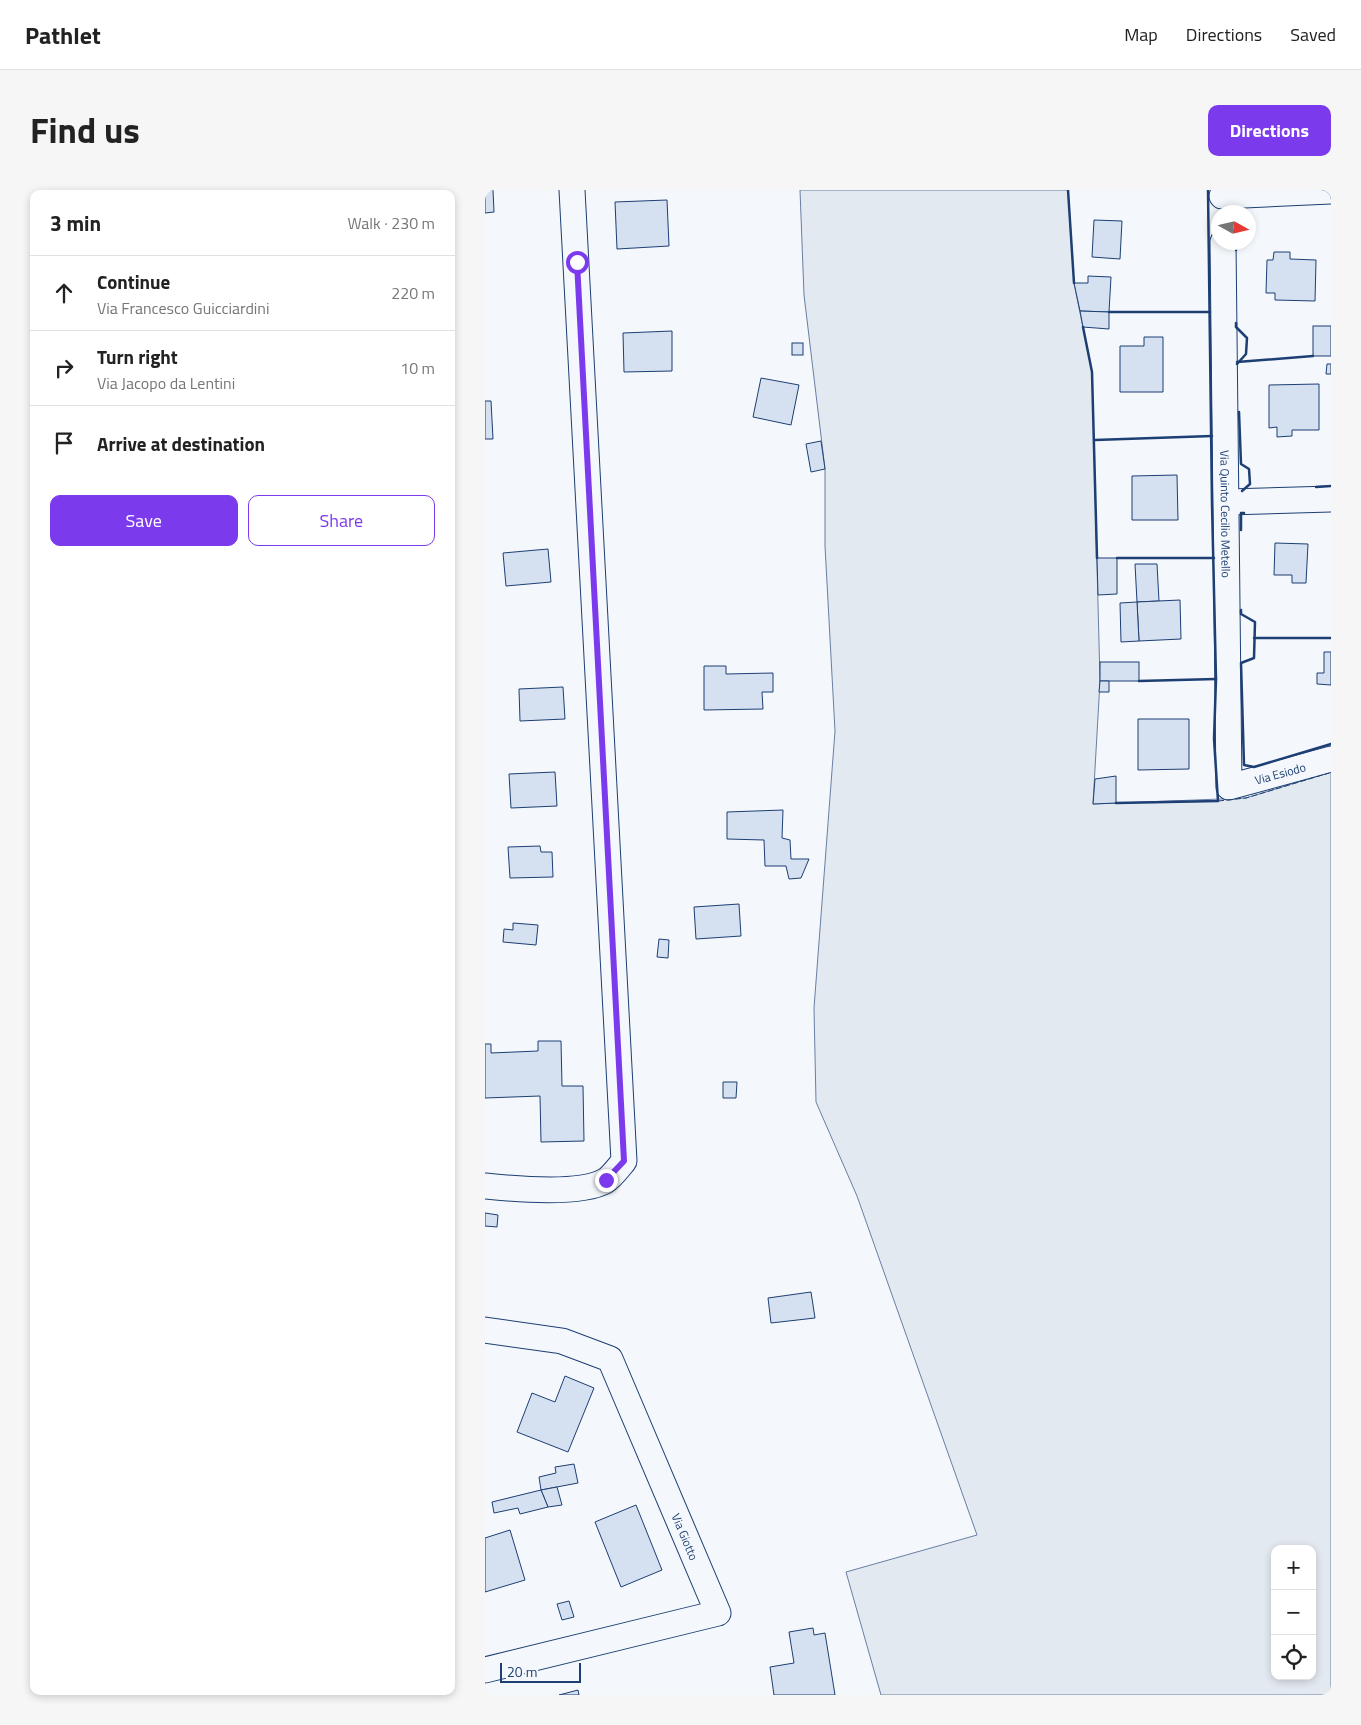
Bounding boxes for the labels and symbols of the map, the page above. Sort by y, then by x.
north arrow [1211,205,1256,250]
route start [566,251,589,274]
street label: Via Quinto Cecilio Metello [1216,450,1236,578]
street label: Via Esiodo [1252,757,1308,789]
route end [595,1169,618,1192]
street label: Via Giotto [667,1510,704,1563]
scale bar [500,1660,581,1683]

